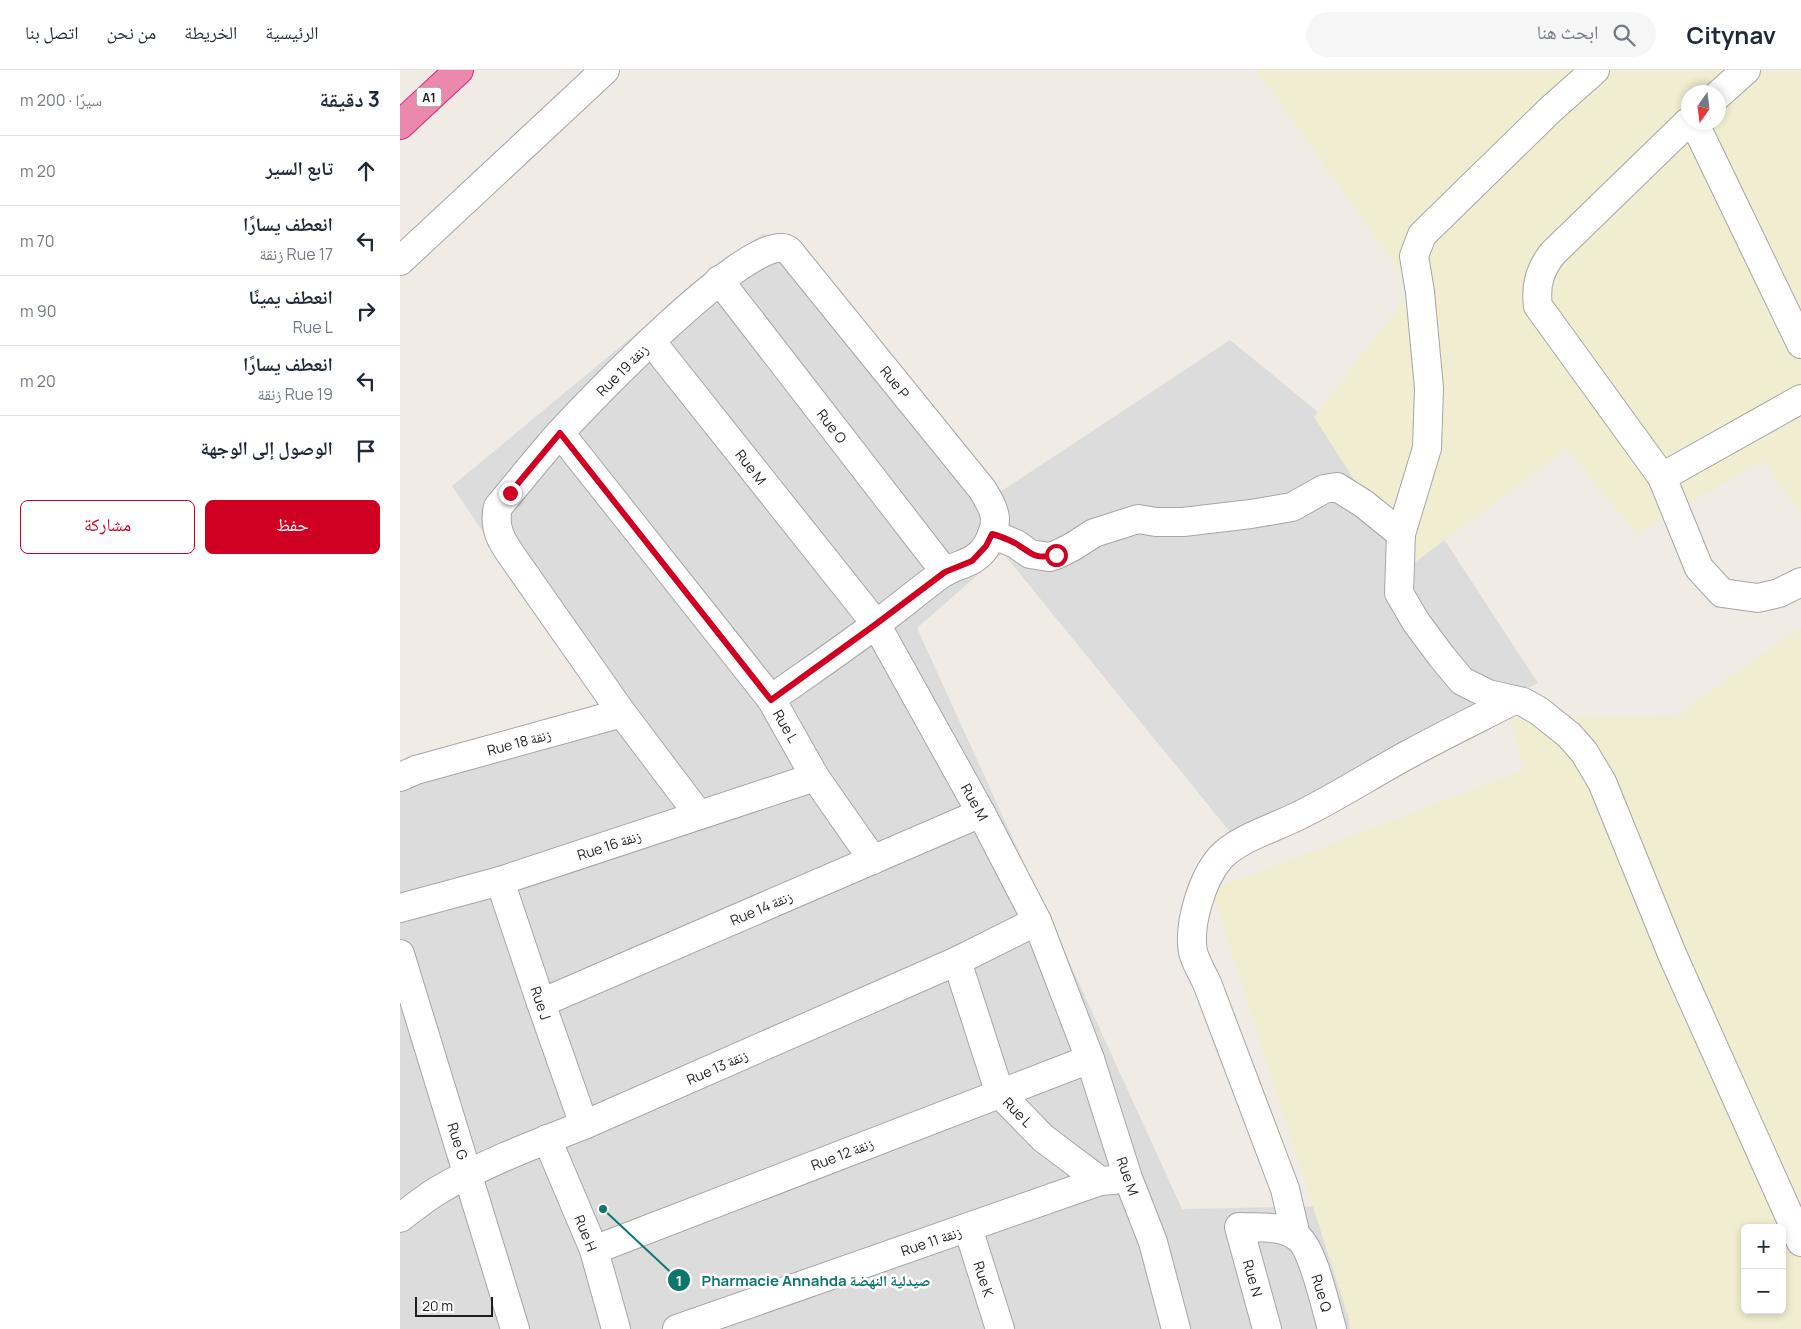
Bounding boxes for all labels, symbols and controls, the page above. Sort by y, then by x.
search box [1306,12,1656,57]
text: Citynav [1686,18,1776,51]
text: ابحث هنا [1537,19,1598,45]
text: اتصل بنا [25,20,78,44]
text: من نحن [106,20,156,44]
text: الخريطة [184,20,237,44]
text: الرئيسية [265,20,319,44]
icon: search [1610,21,1638,49]
text: 3 دقيقة [319,85,380,113]
north arrow [1681,85,1726,130]
road number: A1 [416,88,442,106]
text: سيرًا · 200 m [20,89,102,111]
text: تابع السير [266,155,333,181]
icon: ahead [352,157,380,185]
text: 20 m [20,160,56,182]
text: انعطف يسارًا [243,211,333,237]
icon: left [352,227,380,255]
text: 70 m [20,230,55,252]
text: Rue 17 زنقة [259,243,333,265]
text: انعطف يمينًا [249,284,333,310]
icon: right [352,297,380,325]
text: 90 m [20,300,56,322]
text: Rue L [293,316,333,338]
street label: Rue 19 زنقة [592,340,652,400]
text: انعطف يسارًا [243,351,333,377]
street label: Rue P [876,362,914,403]
icon: left [352,367,380,395]
text: 20 m [20,370,56,392]
text: Rue 19 زنقة [257,383,333,405]
street label: Rue O [813,405,851,447]
text: الوصول إلى الوجهة [200,435,333,461]
icon: arrive [352,437,380,465]
street label: Rue M [731,445,771,489]
route end [499,482,522,505]
button: مشاركة [20,500,195,554]
button: حفظ [205,500,380,554]
route start [1045,544,1068,567]
street label: Rue L [769,706,803,746]
street label: Rue 18 زنقة [485,724,553,760]
street label: Rue M [957,780,993,824]
street label: Rue 16 زنقة [575,826,643,864]
street label: Rue 14 زنقة [727,886,795,930]
street label: Rue J [526,984,556,1022]
street label: Rue 13 زنقة [683,1045,751,1089]
street label: Rue L [999,1093,1037,1131]
street label: Rue G [443,1120,473,1162]
street label: Rue 12 زنقة [808,1133,876,1175]
street label: Rue M [1113,1154,1143,1198]
street label: Rue H [570,1212,602,1254]
street label: Rue 11 زنقة [898,1222,964,1260]
map controls [1741,1224,1786,1314]
button: + [1741,1224,1786,1269]
street label: Rue N [1239,1257,1267,1299]
street label: Rue K [969,1259,999,1300]
callout: Pharmacie Annahda صيدلية النهضة [667,1265,941,1295]
button: − [1741,1269,1786,1314]
text: 1 [676,1270,682,1291]
text: Pharmacie Annahda صيدلية النهضة [702,1270,931,1291]
street label: Rue Q [1307,1272,1337,1314]
scale bar [415,1294,492,1317]
text: 20 m [422,1296,453,1315]

